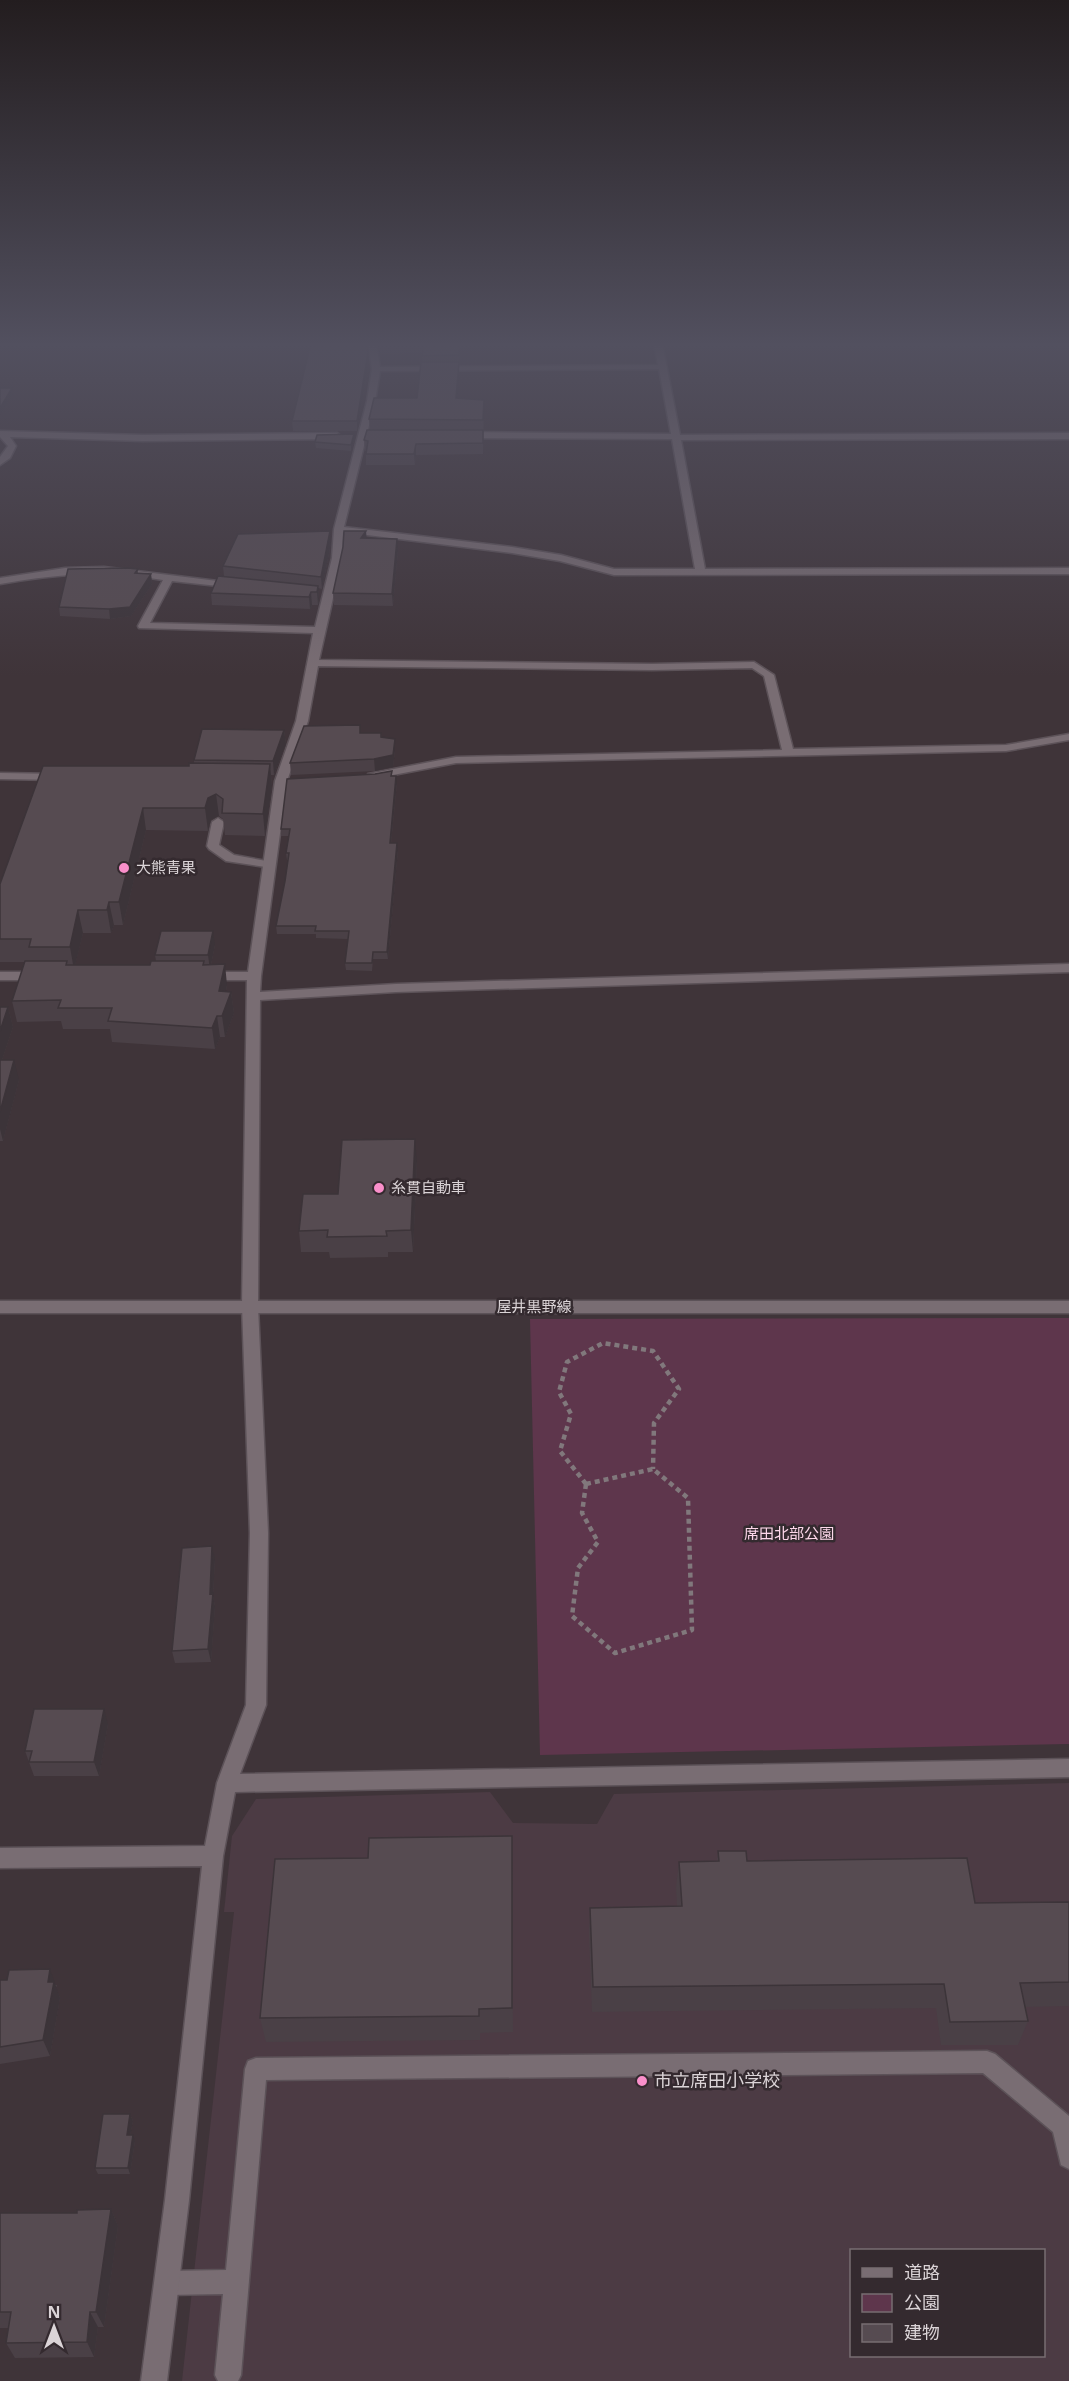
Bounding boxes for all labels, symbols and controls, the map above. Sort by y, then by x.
place label: 大熊青果 [136,857,196,877]
marker: 大熊青果 [117,861,131,875]
place label: 糸貫自動車 [391,1177,466,1197]
marker: 糸貫自動車 [372,1181,386,1195]
street label: 屋井黒野線 [496,1296,572,1316]
park label: 席田北部公園 [744,1523,834,1543]
place label: 市立席田小学校 [654,2068,780,2092]
marker: 市立席田小学校 [635,2074,649,2088]
legend [850,2249,1045,2357]
text: 道路 [904,2260,940,2284]
text: 公園 [904,2290,940,2314]
north arrow [24,2297,84,2357]
text: N [47,2301,61,2323]
text: 建物 [904,2320,940,2344]

